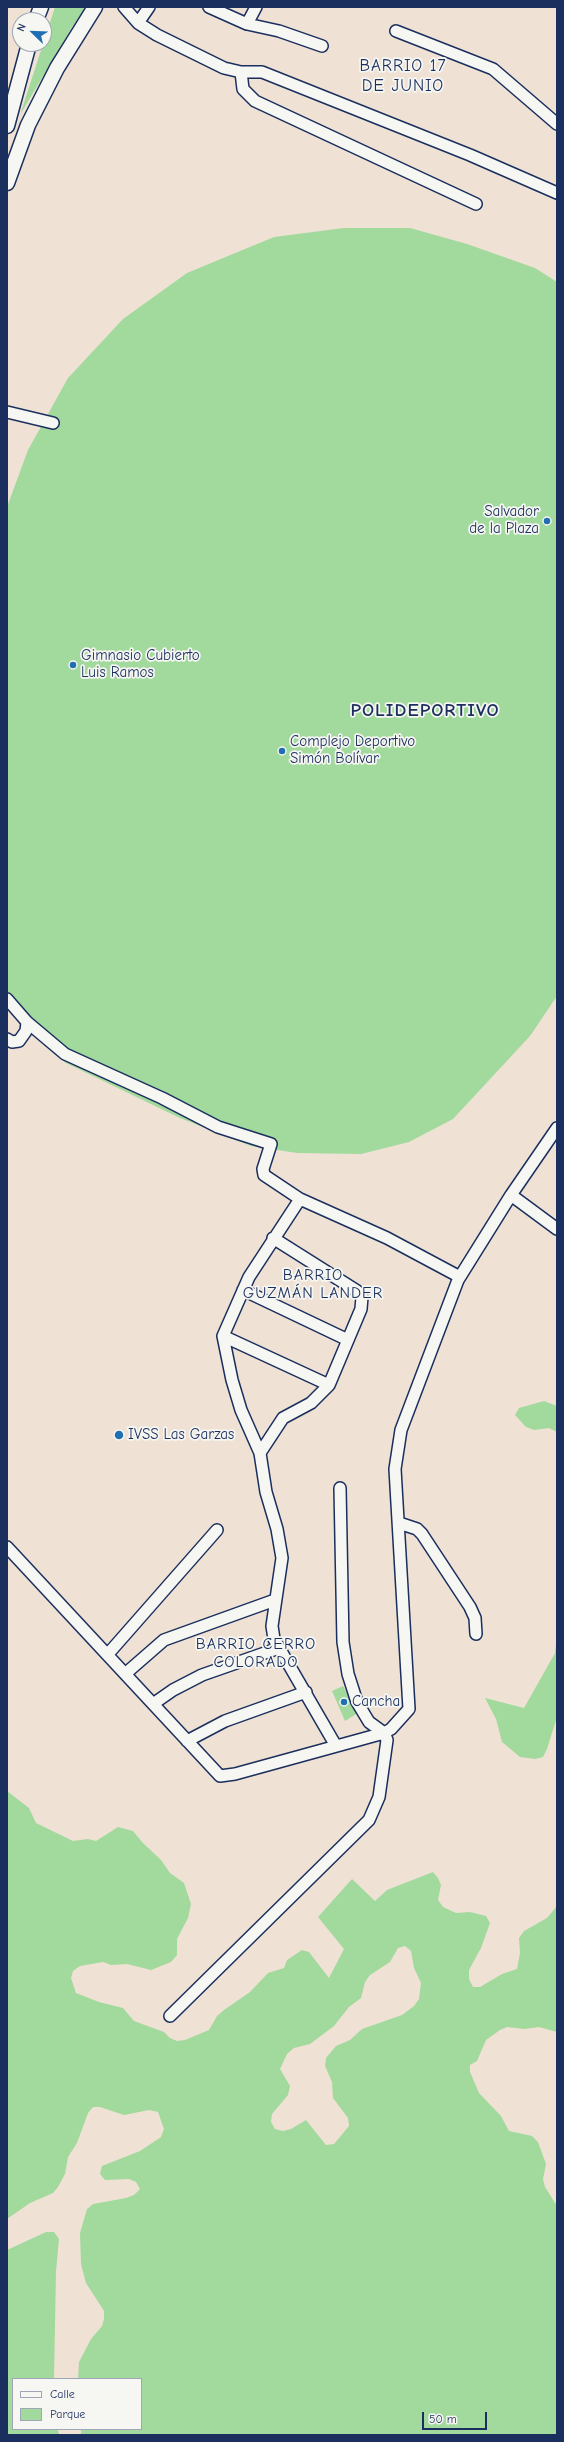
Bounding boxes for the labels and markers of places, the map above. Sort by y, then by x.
place label: Salvador de la Plaza [469,503,539,538]
marker: Salvador de la Plaza [542,516,552,526]
place label: Gimnasio Cubierto Luis Ramos [81,647,200,682]
marker: Gimnasio Cubierto Luis Ramos [68,660,78,670]
place label: Complejo Deportivo Simón Bolívar [290,733,415,768]
marker: Complejo Deportivo Simón Bolívar [277,746,287,756]
place label: IVSS Las Garzas [128,1426,234,1444]
marker: IVSS Las Garzas [113,1429,125,1441]
place label: Cancha [352,1693,400,1711]
marker: Cancha [339,1697,349,1707]

